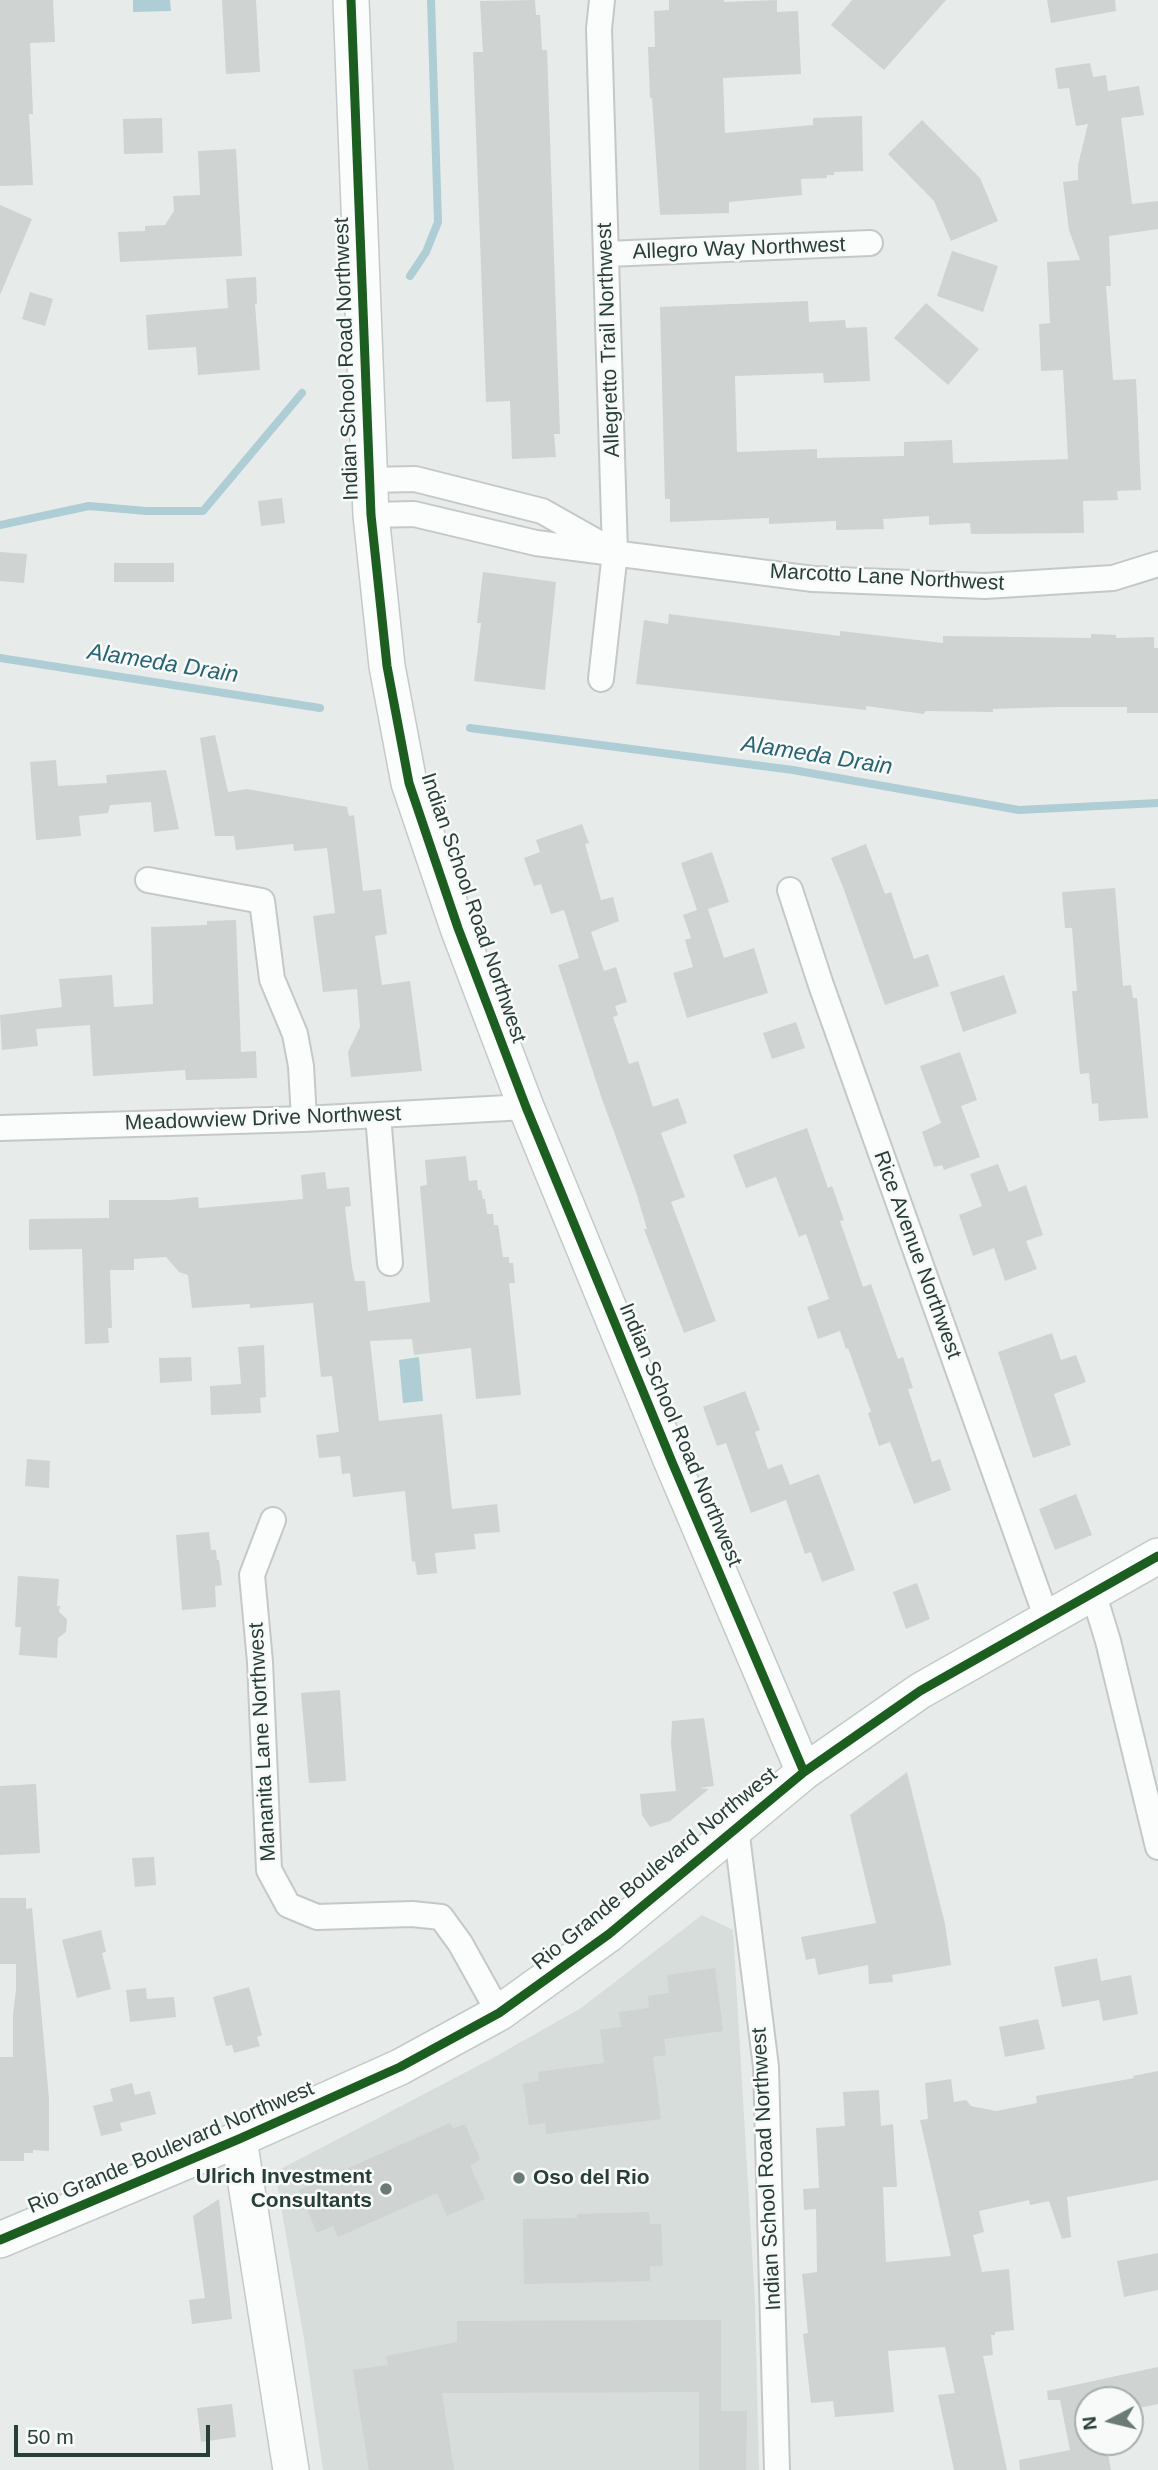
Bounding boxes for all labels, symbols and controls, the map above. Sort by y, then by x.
street label: Indian School Road Northwest [329,217,365,501]
street label: Allegretto Trail Northwest [592,222,626,458]
street label: Allegro Way Northwest [632,233,846,265]
street label: Marcotto Lane Northwest [769,559,1005,597]
water label: Alameda Drain [86,638,240,690]
water label: Alameda Drain [740,730,894,782]
street label: Indian School Road Northwest [415,770,531,1046]
street label: Meadowview Drive Northwest [124,1102,402,1136]
street label: Rice Avenue Northwest [868,1148,966,1362]
street label: Indian School Road Northwest [613,1300,747,1570]
street label: Mananita Lane Northwest [244,1622,282,1862]
street label: Rio Grande Boulevard Northwest [527,1762,783,1976]
street label: Indian School Road Northwest [747,2027,787,2311]
street label: Rio Grande Boulevard Northwest [24,2076,318,2220]
place label: Ulrich Investment Consultants [196,2164,372,2214]
place label: Oso del Rio [533,2165,650,2191]
marker: Oso del Rio [511,2170,527,2186]
marker: Ulrich Investment Consultants [378,2181,394,2197]
north arrow [1074,2386,1144,2456]
scale bar [18,2410,214,2454]
text: N [1078,2415,1101,2431]
text: 50 m [27,2425,74,2448]

